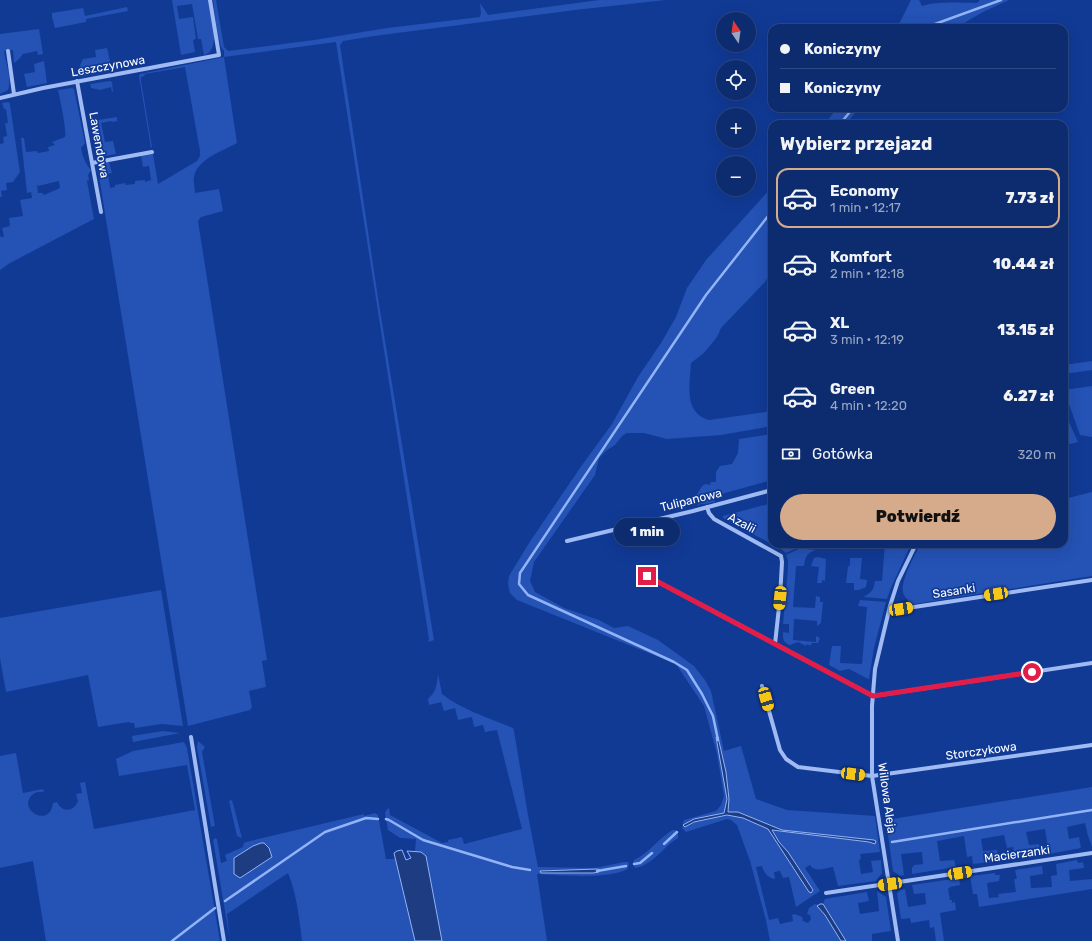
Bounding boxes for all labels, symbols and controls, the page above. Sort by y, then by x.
north arrow [716,12,756,52]
map controls [716,12,756,196]
text: Koniczyny [804,40,881,58]
street label: Leszczynowa [70,53,146,79]
button: locate [716,60,756,100]
text: Koniczyny [804,79,881,97]
button: + [716,108,756,148]
street label: Lawendowa [86,111,112,179]
text: Wybierz przejazd [780,133,932,155]
button: − [716,156,756,196]
icon: car [782,180,818,216]
text: Economy [830,182,899,200]
text: 7.73 zł [1005,189,1054,207]
text: 1 min · 12:17 [830,200,901,215]
icon: car [782,246,818,282]
text: Komfort [830,248,892,266]
text: 10.44 zł [993,255,1054,273]
text: 2 min · 12:18 [830,266,904,281]
icon: car [782,312,818,348]
text: XL [830,314,849,332]
text: 13.15 zł [997,321,1054,339]
text: 3 min · 12:19 [830,332,904,347]
icon: car [782,378,818,414]
text: Green [830,380,875,398]
text: 6.27 zł [1003,387,1054,405]
text: 4 min · 12:20 [830,398,907,413]
icon: cash [780,443,802,465]
text: Gotówka [812,445,873,463]
text: 320 m [1018,447,1056,462]
street label: Tulipanowa [659,486,723,514]
button: Potwierdź [780,494,1056,540]
street label: Azalii [726,510,758,536]
callout: 1 min [614,518,680,546]
text: 1 min [630,524,664,539]
route end [638,567,656,585]
street label: Sasanki [932,581,977,601]
car [773,585,787,611]
car [983,586,1009,602]
car [888,601,914,617]
route start [1023,663,1041,681]
car [757,686,775,712]
street label: Storczykowa [945,739,1017,763]
street label: Willowa Aleja [875,762,899,834]
car [840,767,866,781]
street label: Macierzanki [983,842,1051,866]
car [947,865,973,881]
car [877,876,903,892]

